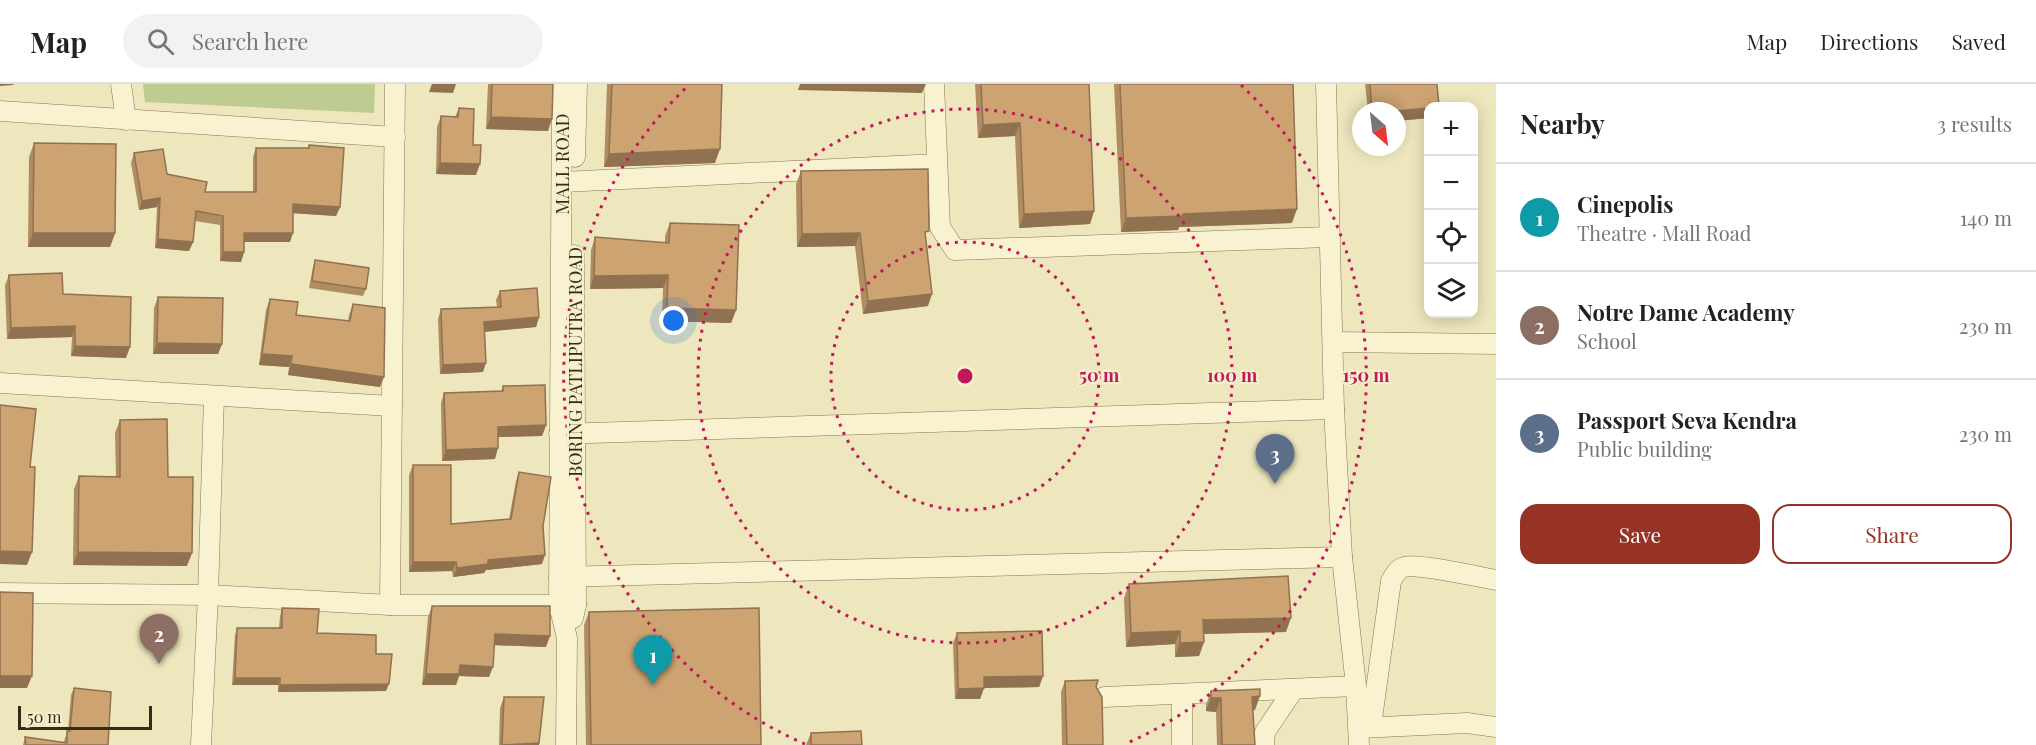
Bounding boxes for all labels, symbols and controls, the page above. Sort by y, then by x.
search box [123,14,543,68]
text: Map [30,23,87,60]
icon: search [144,25,177,58]
text: Search here [192,26,308,56]
text: Map [1746,27,1787,55]
text: Directions [1820,27,1918,55]
text: Saved [1951,27,2006,55]
north arrow [1352,102,1406,156]
map controls [1424,102,1478,318]
button: + [1424,102,1478,156]
text: Nearby [1520,106,1605,141]
text: 3 results [1937,110,2012,137]
street label: MALL ROAD [550,113,574,215]
button: − [1424,156,1478,210]
text: Cinepolis [1577,189,1673,219]
text: 1 [1536,204,1543,231]
text: 140 m [1960,204,2012,231]
button: locate [1424,210,1478,264]
text: Theatre · Mall Road [1577,219,1751,246]
street label: BORING PATLIPUTRA ROAD [563,247,587,477]
button: layers [1424,264,1478,318]
text: Notre Dame Academy [1577,297,1795,327]
your location [659,306,688,335]
text: 2 [1534,312,1545,339]
text: 230 m [1959,312,2012,339]
text: School [1577,327,1637,354]
text: 50 m [1079,363,1120,387]
text: 100 m [1207,363,1258,387]
text: 150 m [1342,363,1390,387]
centre of rings [955,366,975,386]
text: Passport Seva Kendra [1577,405,1797,435]
text: 3 [1535,420,1544,447]
text: 230 m [1959,420,2012,447]
pin: 3 [1256,434,1294,484]
text: Public building [1577,435,1712,462]
button: Save [1520,504,1760,564]
button: Share [1772,504,2012,564]
pin: 2 [140,614,178,664]
pin: 1 [634,636,672,685]
scale bar [18,703,152,730]
text: 50 m [27,706,61,727]

